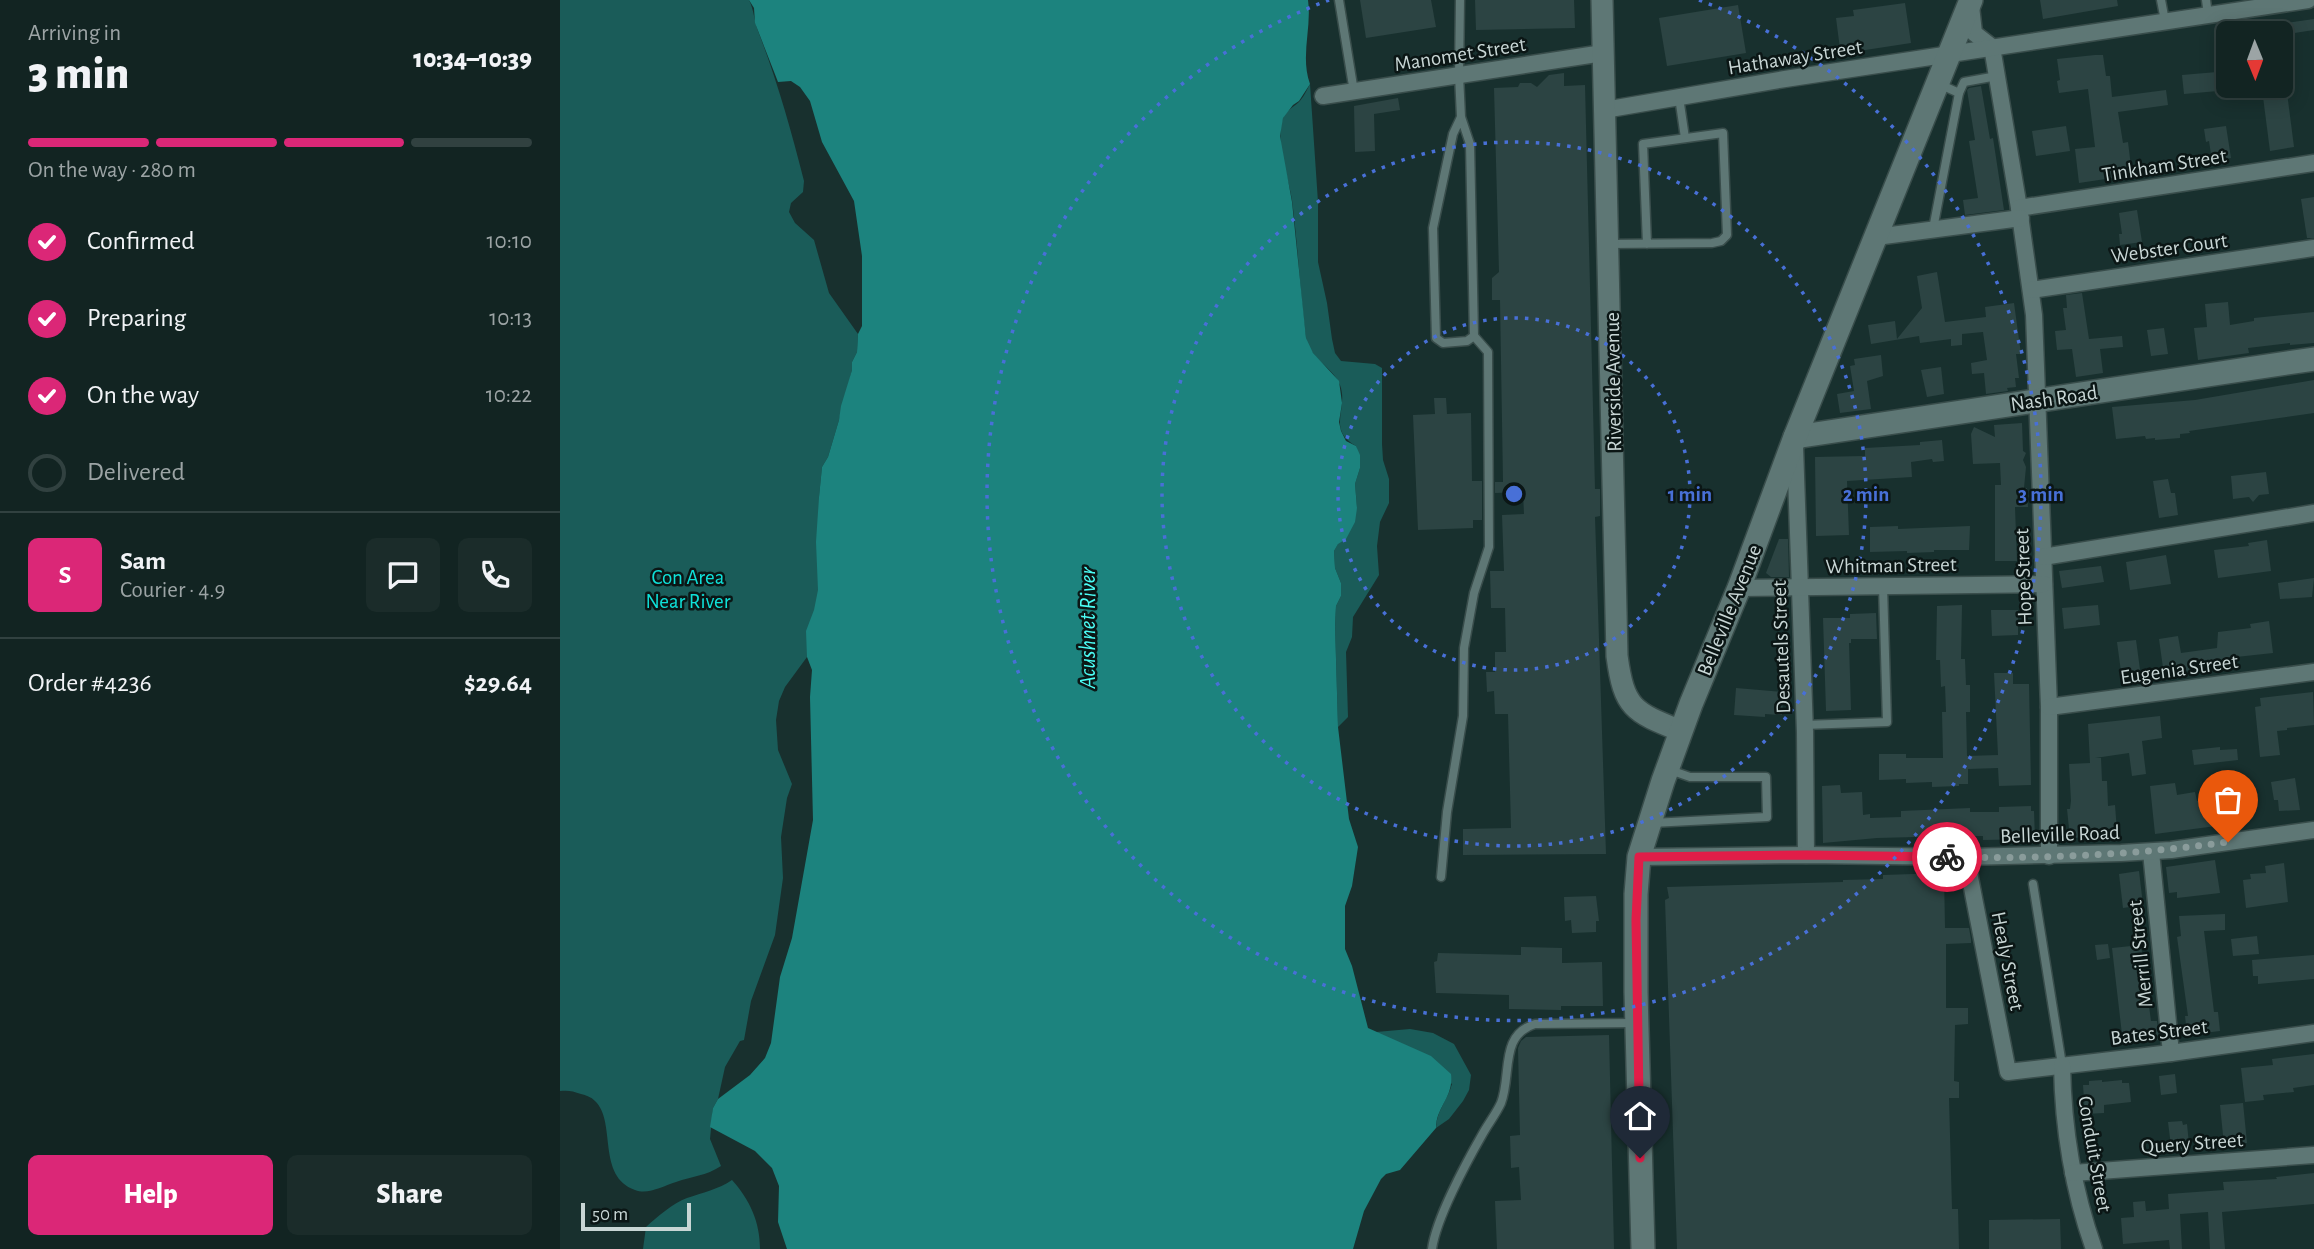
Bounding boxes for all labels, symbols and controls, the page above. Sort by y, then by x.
north arrow [2216,21,2292,98]
map controls [2216,21,2293,98]
text: Arriving in [28,22,121,45]
street label: Manomet Street [1393,34,1528,75]
street label: Hathaway Street [1726,36,1864,78]
text: 10:34–10:39 [413,46,532,72]
text: 3 min [28,51,129,97]
street label: Tinkham Street [2100,145,2228,186]
text: On the way · 280 m [28,159,196,182]
icon: check [28,223,66,261]
text: Confirmed [87,228,195,254]
text: 10:10 [487,230,532,253]
street label: Webster Court [2110,230,2229,267]
icon: check [28,300,66,338]
text: Preparing [87,305,186,331]
text: 10:13 [489,307,532,330]
street label: Riverside Avenue [1602,312,1625,452]
icon: check [28,377,66,415]
text: On the way [87,382,199,408]
street label: Nash Road [2009,382,2099,415]
text: 10:22 [486,384,532,407]
text: Delivered [87,459,185,485]
centre of rings [1502,482,1526,506]
text: 1 min [1668,484,1712,505]
text: 2 min [1843,484,1889,505]
text: 3 min [2018,484,2064,505]
street label: Hope Street [2011,528,2036,626]
button: chat [366,538,440,612]
button: phone [458,538,532,612]
street label: Belleville Avenue [1694,542,1765,679]
text: Sam [120,548,166,574]
street label: Whitman Street [1825,554,1957,577]
text: S [59,562,71,588]
park label: Con Area Near River [645,567,731,612]
water label: Acushnet River [1077,567,1100,690]
text: Courier · 4.9 [120,579,225,602]
street label: Desautels Street [1769,580,1794,714]
street label: Eugenia Street [2119,651,2240,688]
text: Order #4236 [28,670,152,696]
text: $29.64 [464,670,532,696]
pin [2198,770,2258,842]
icon: bag [2209,781,2247,819]
courier [1912,822,1982,892]
street label: Belleville Road [2000,822,2120,847]
icon: bike [1928,838,1966,876]
street label: Merrill Street [2124,899,2157,1009]
street label: Healy Street [1988,910,2027,1013]
street label: Bates Street [2109,1016,2209,1049]
pin [1610,1086,1670,1158]
street label: Conduit Street [2074,1094,2115,1214]
icon: home [1621,1097,1659,1135]
street label: Query Street [2140,1129,2244,1158]
button: Help [28,1155,273,1235]
button: Share [287,1155,532,1235]
scale bar [581,1200,691,1232]
text: 50 m [592,1205,628,1224]

